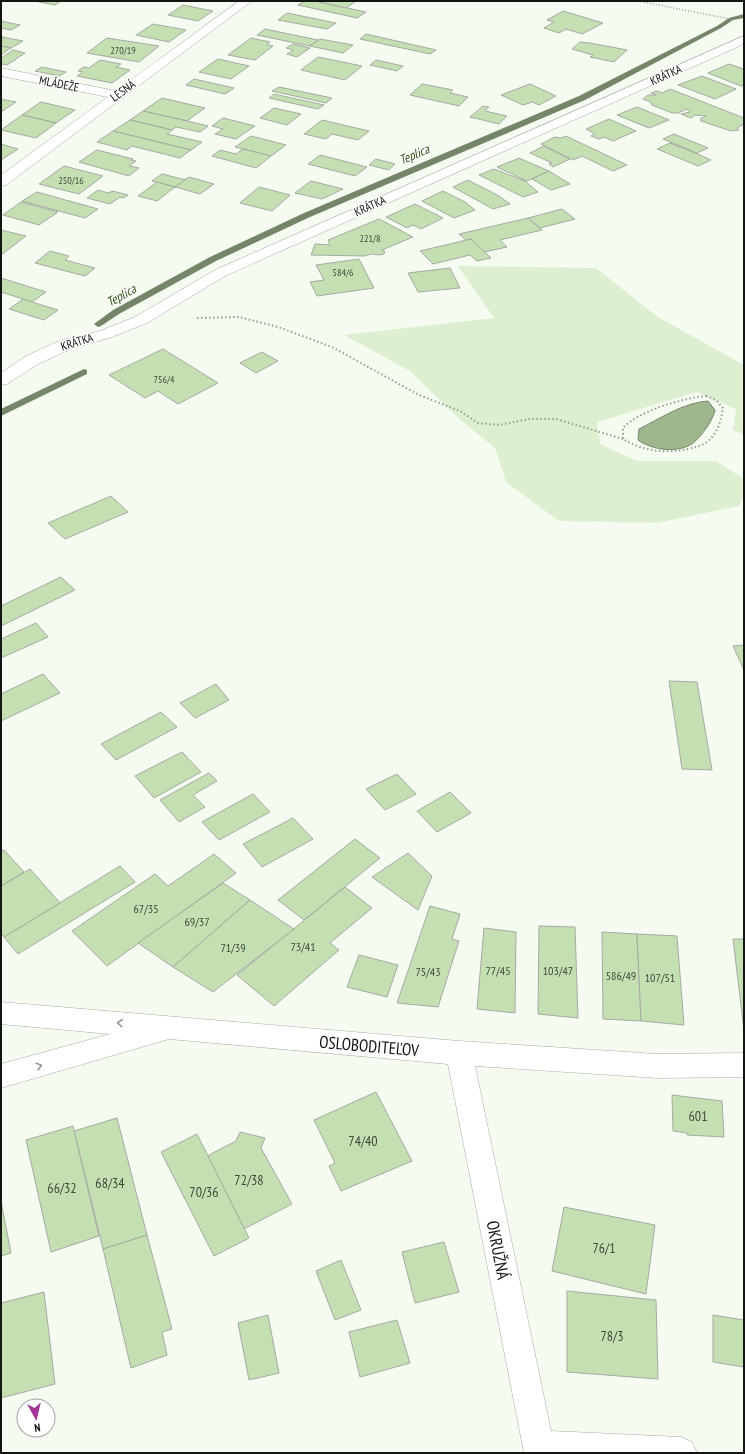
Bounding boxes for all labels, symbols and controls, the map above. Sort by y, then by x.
house number: 270/19 [110,44,136,57]
street label: KRÁTKA [648,61,684,88]
street label: MLÁDEŽE [38,72,80,95]
street label: LESNÁ [107,76,138,105]
water label: Teplica [397,140,433,168]
house number: 250/16 [58,174,84,187]
street label: KRÁTKA [352,192,388,219]
house number: 221/8 [360,232,380,245]
house number: 584/6 [333,266,354,279]
water label: Teplica [103,280,140,310]
street label: KRÁTKA [59,329,95,354]
house number: 756/4 [154,373,175,386]
house number: 67/35 [133,901,159,916]
house number: 69/37 [184,914,210,929]
house number: 73/41 [290,939,316,954]
house number: 71/39 [220,940,246,955]
house number: 77/45 [485,963,511,978]
house number: 103/47 [543,963,573,978]
house number: 75/43 [415,964,441,979]
house number: 586/49 [606,968,636,983]
house number: 107/51 [645,970,675,985]
one-way arrow [117,1019,123,1028]
street label: OSLOBODITEĽOV [318,1031,420,1061]
one-way arrow [35,1062,42,1071]
house number: 601 [689,1107,707,1125]
house number: 74/40 [348,1132,378,1150]
house number: 72/38 [234,1171,264,1189]
house number: 68/34 [95,1174,125,1192]
house number: 66/32 [47,1179,77,1197]
house number: 70/36 [189,1183,219,1201]
street label: OKRUŽNÁ [482,1219,514,1281]
house number: 76/1 [592,1239,616,1257]
house number: 78/3 [600,1327,624,1345]
north arrow [16,1398,56,1438]
text: N [33,1421,41,1435]

